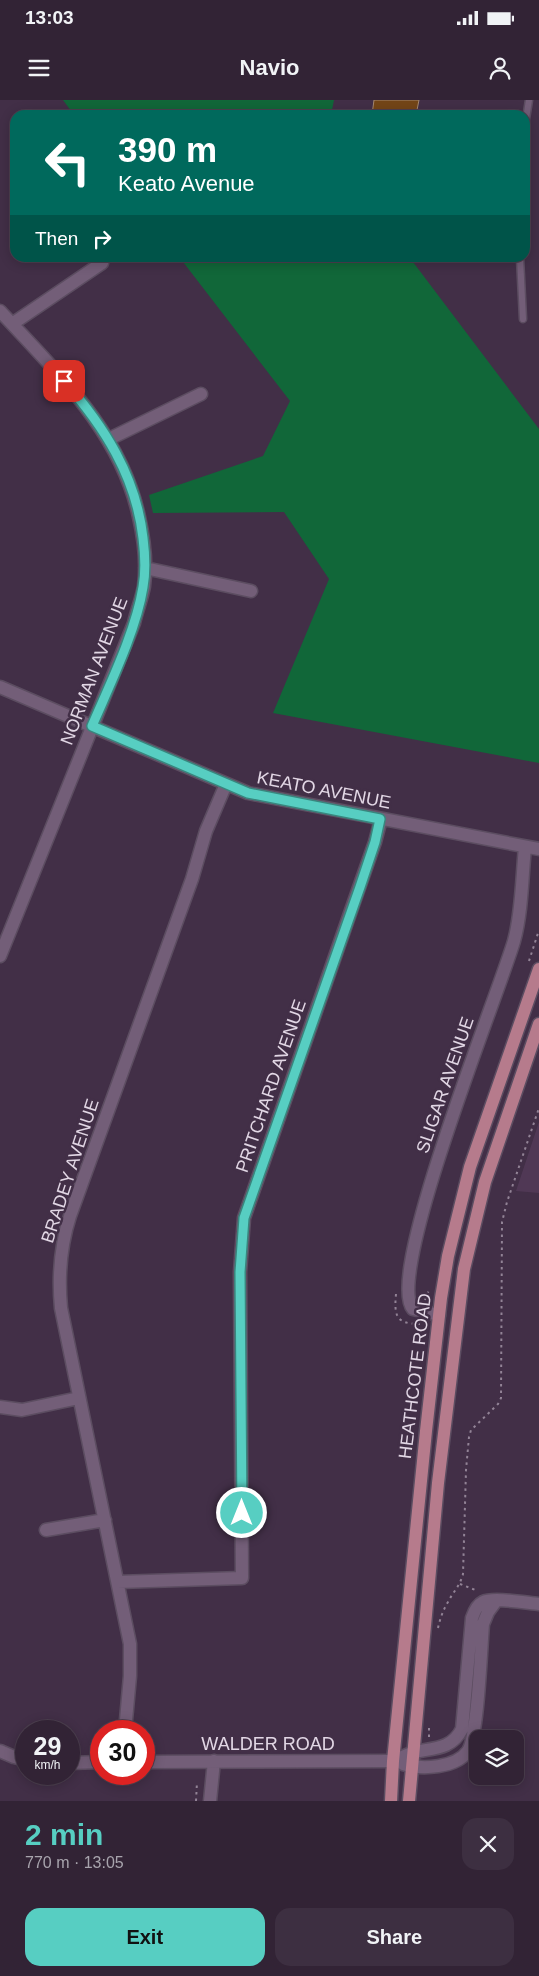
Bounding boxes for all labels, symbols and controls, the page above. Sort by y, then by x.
text: 13:03 [25,7,74,28]
icon: menu [25,54,53,82]
icon: person [486,54,514,82]
text: Navio [240,55,299,80]
icon: left [35,130,100,195]
text: 390 m [118,130,217,169]
text: Keato Avenue [118,171,255,196]
icon: right [88,225,116,253]
text: Then [35,228,78,249]
pin [43,360,85,402]
icon: arrive [50,367,78,395]
street label: NORMAN AVENUE [57,594,131,748]
street label: KEATO AVENUE [255,767,393,813]
street label: PRITCHARD AVENUE [232,997,310,1175]
street label: SLIGAR AVENUE [412,1014,478,1156]
street label: BRADEY AVENUE [37,1096,103,1246]
street label: HEATHCOTE ROAD [395,1292,435,1460]
position arrow [215,1486,267,1538]
speed limit sign: 30 [90,1720,155,1785]
map controls [469,1730,524,1785]
button: layers [469,1730,524,1785]
text: 29 [34,1732,61,1760]
street label: WALDER ROAD [201,1734,335,1754]
text: km/h [34,1758,61,1772]
text: 2 min [25,1818,103,1851]
button: close [462,1818,514,1870]
text: 770 m · 13:05 [25,1854,124,1871]
button: Exit [25,1908,265,1966]
button: Share [275,1908,514,1966]

